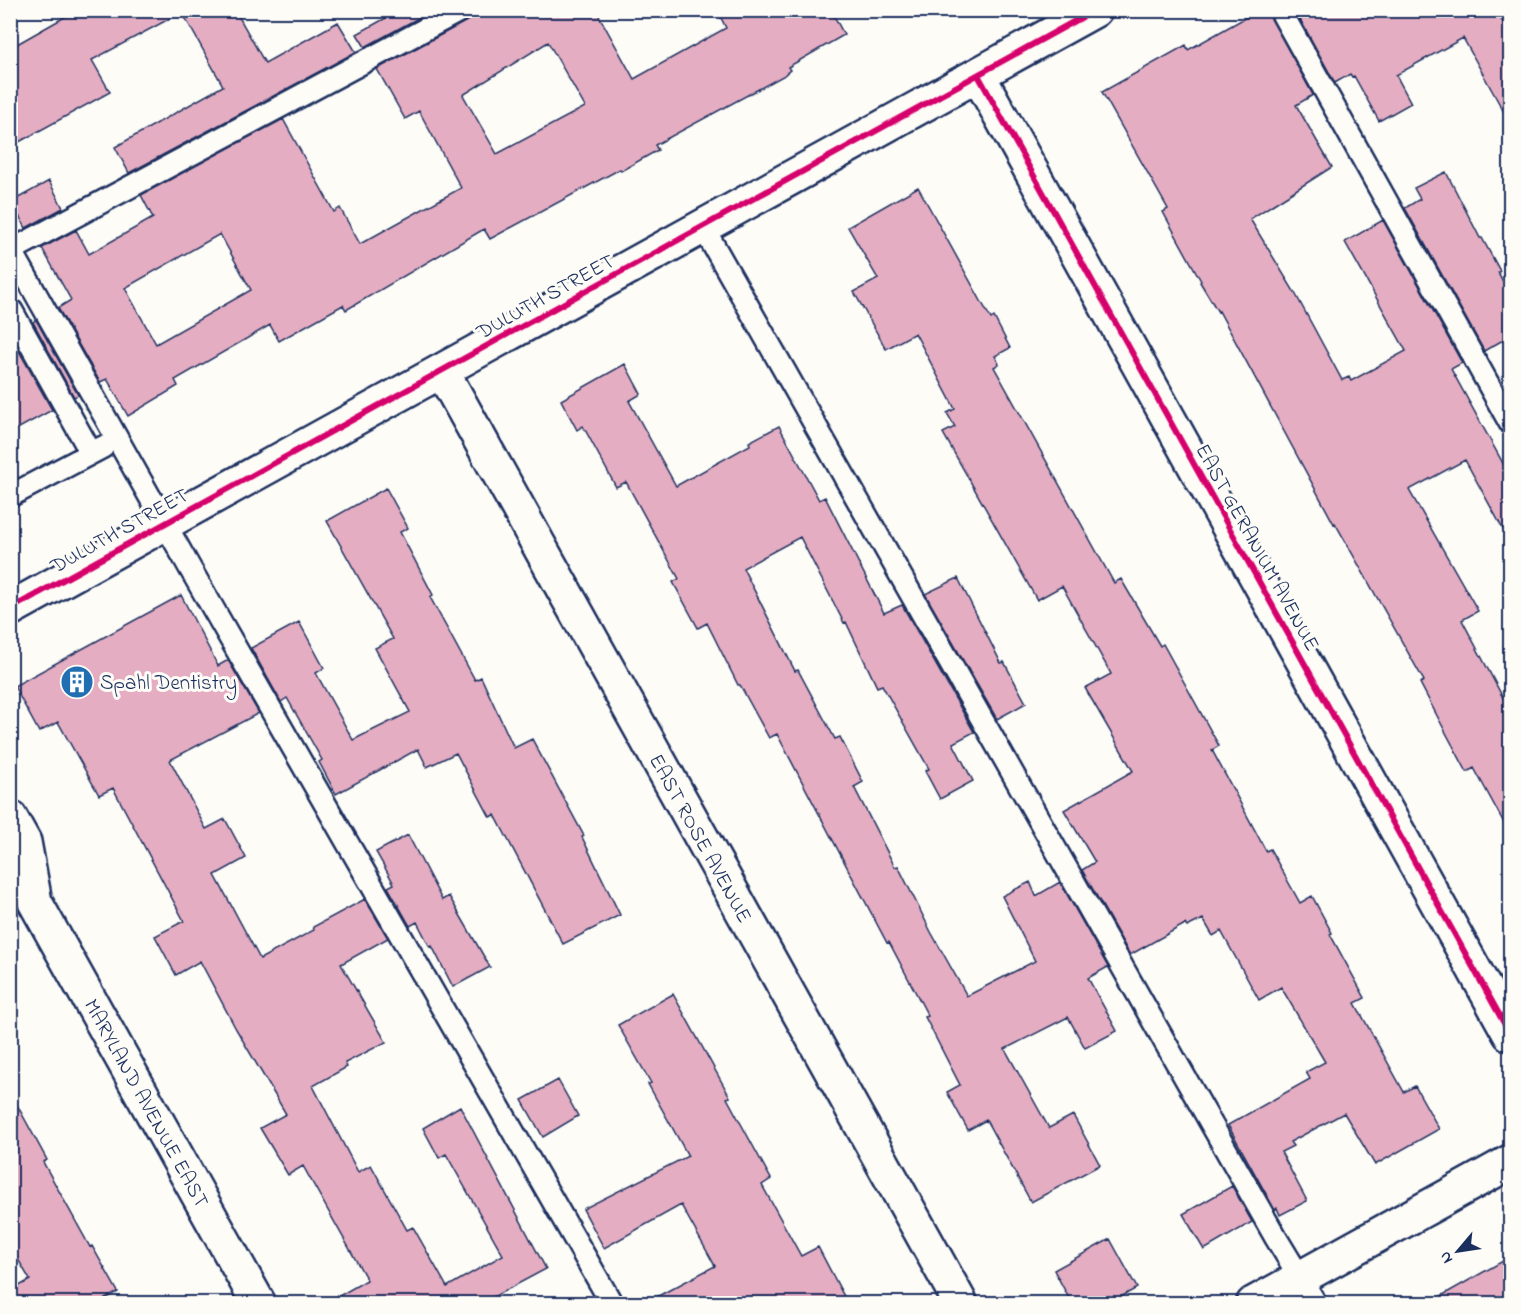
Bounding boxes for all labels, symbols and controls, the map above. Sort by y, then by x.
street label: DULUTH STREET [471,247,621,349]
street label: EAST GERANIUM AVENUE [1187,439,1326,657]
street label: DULUTH STREET [45,481,195,583]
building icon: Spahl Dentistry [59,664,95,700]
place label: Spahl Dentistry [100,669,237,701]
street label: EAST ROSE AVENUE [640,749,758,929]
street label: MARYLAND AVENUE EAST [75,994,215,1214]
north arrow [1428,1221,1488,1281]
text: N [1433,1247,1460,1268]

